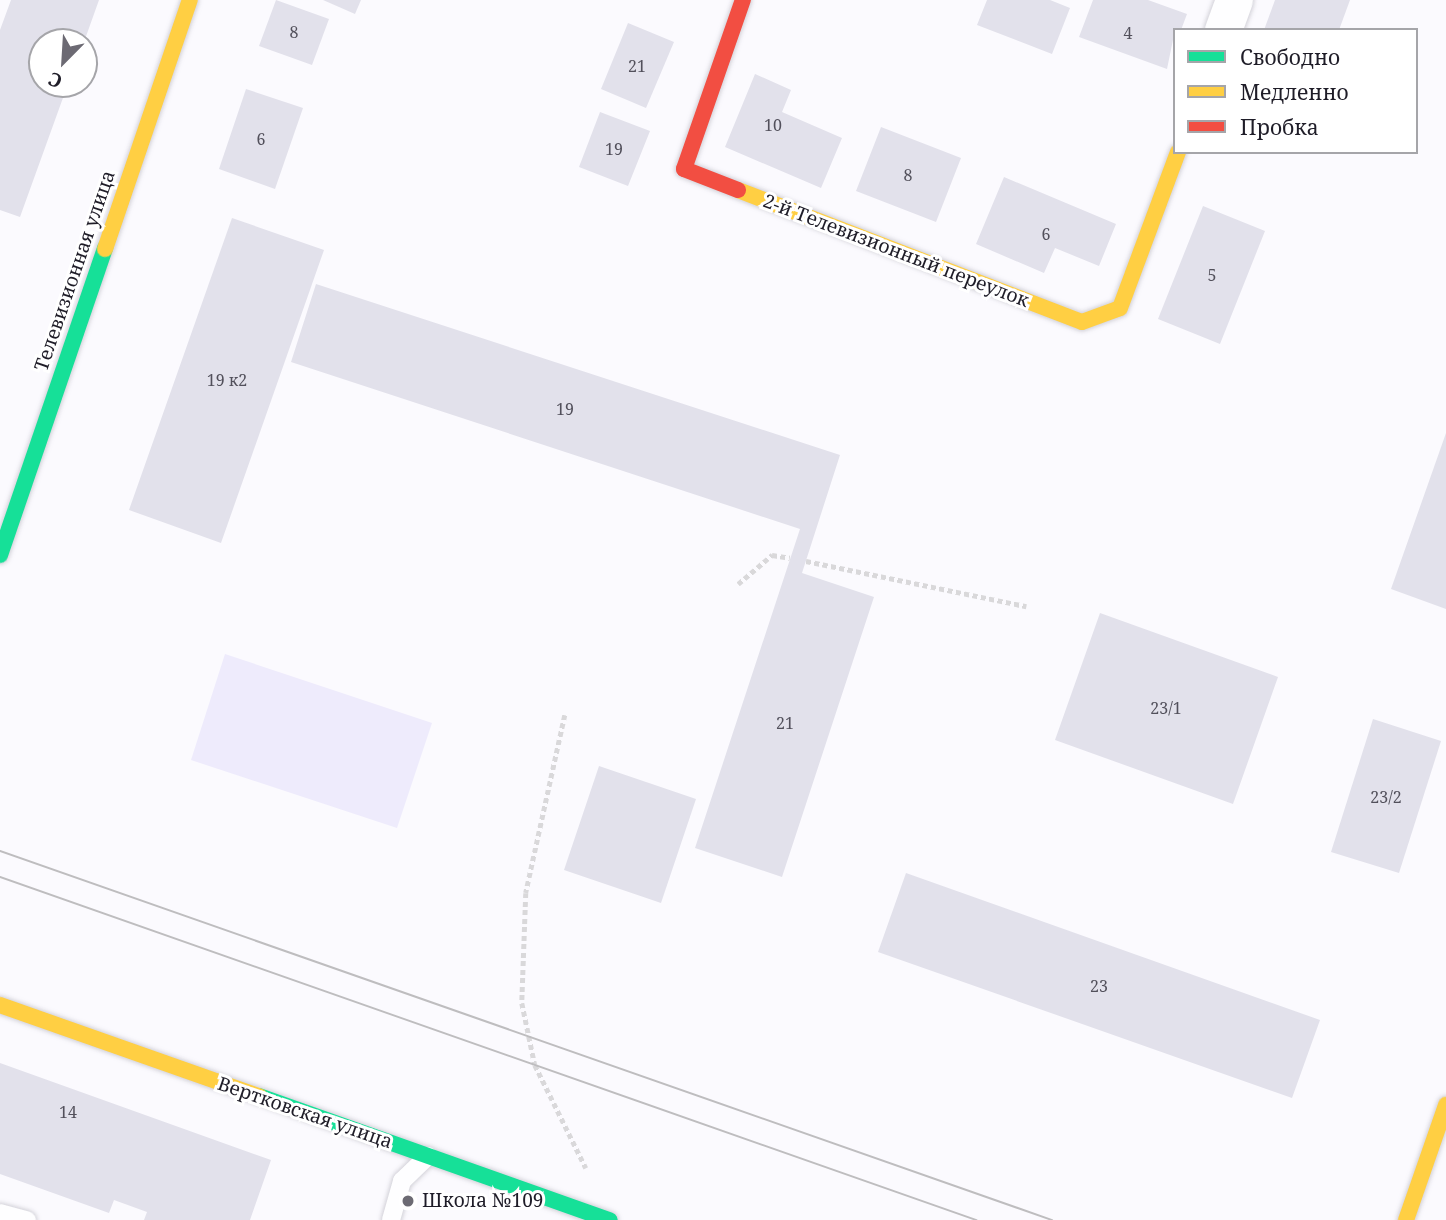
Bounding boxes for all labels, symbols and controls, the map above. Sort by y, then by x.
house number: 8 [290,22,298,42]
house number: 4 [1124,23,1132,43]
north arrow [28,28,98,98]
legend [1173,28,1418,154]
text: Свободно [1240,43,1340,71]
house number: 21 [628,56,646,76]
text: С [44,66,66,95]
text: Медленно [1240,78,1349,106]
text: Пробка [1240,113,1319,141]
house number: 10 [764,115,782,135]
house number: 6 [257,129,265,149]
house number: 19 [605,139,623,159]
house number: 8 [904,165,912,185]
street label: Телевизионная улица [30,168,120,374]
street label: 2-й Телевизионный переулок [760,190,1032,312]
house number: 6 [1042,224,1050,244]
house number: 5 [1208,265,1216,285]
house number: 19 к2 [207,370,247,390]
house number: 19 [556,399,574,419]
house number: 23/1 [1150,698,1182,718]
house number: 21 [776,713,794,733]
house number: 23/2 [1370,787,1402,807]
house number: 23 [1090,976,1108,996]
street label: Вертковская улица [215,1072,395,1154]
house number: 14 [59,1102,77,1122]
place label: Школа №109 [422,1190,543,1212]
marker: Школа №109 [400,1193,416,1209]

